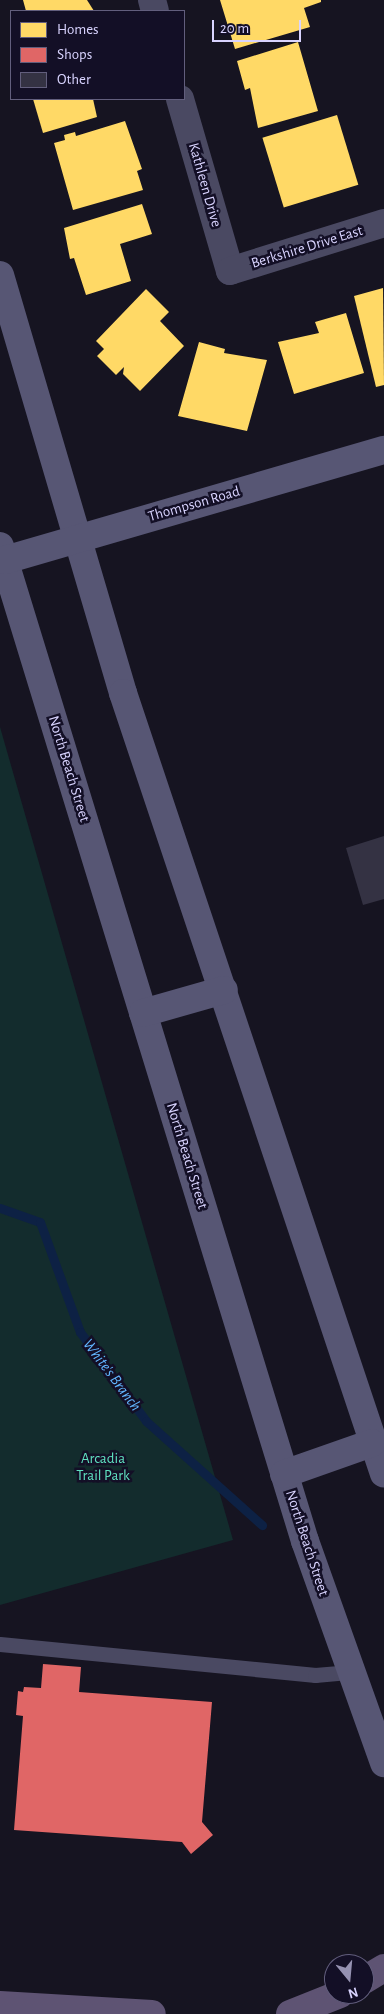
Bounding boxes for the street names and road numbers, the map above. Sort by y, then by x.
street label: Kathleen Drive [184,141,226,229]
street label: Berkshire Drive East [249,221,365,273]
street label: Thompson Road [146,482,242,526]
street label: North Beach Street [44,714,94,824]
street label: North Beach Street [162,1101,212,1211]
street label: North Beach Street [281,1488,333,1598]

